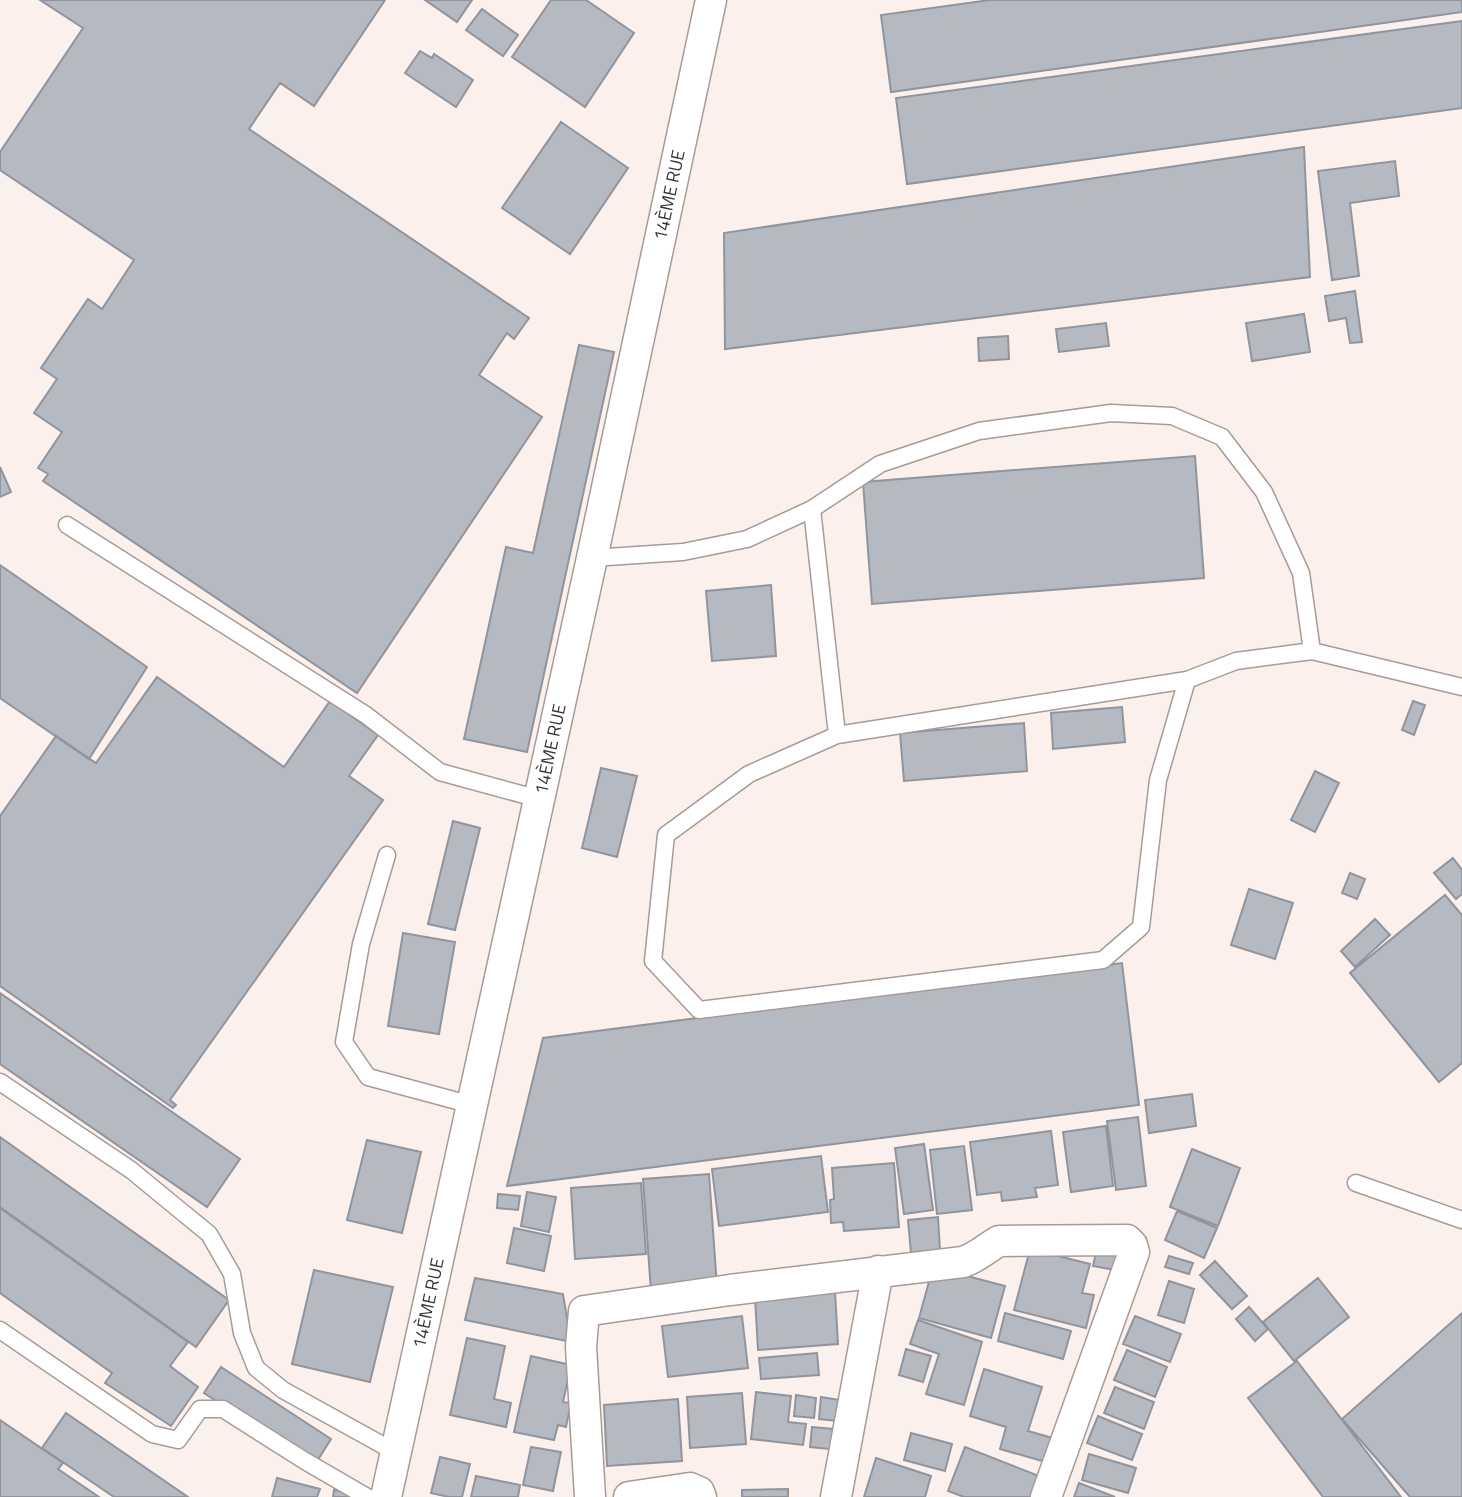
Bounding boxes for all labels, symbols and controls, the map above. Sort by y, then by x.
street label: 14ÈME RUE [646,147,692,243]
street label: 14ÈME RUE [527,701,573,797]
street label: 14ÈME RUE [405,1255,451,1351]

